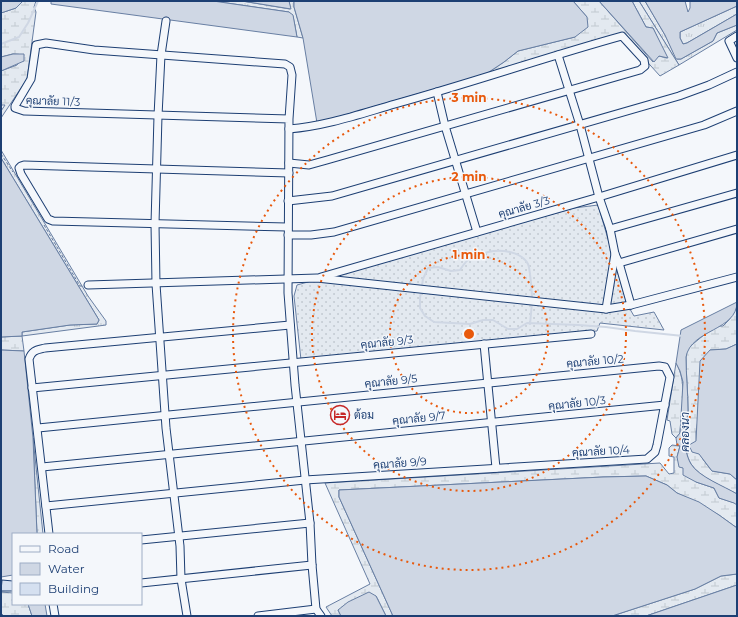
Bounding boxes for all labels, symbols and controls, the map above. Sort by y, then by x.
text: 3 min [451,90,487,105]
street label: คุณาลัย 11/3 [25,93,80,111]
text: 2 min [452,169,486,184]
street label: คุณาลัย 3/3 [497,193,552,223]
text: 1 min [453,247,485,262]
centre of rings [462,327,476,341]
street label: คุณาลัย 9/3 [360,332,414,354]
street label: คุณาลัย 10/2 [566,352,624,372]
street label: คุณาลัย 9/5 [364,371,418,393]
street label: คุณาลัย 10/3 [548,393,607,415]
hotel icon: ต้อม [329,404,351,426]
place label: ต้อม [354,408,374,422]
street label: คุณาลัย 9/7 [392,408,447,430]
water label: คลองนา [677,412,692,452]
street label: คุณาลัย 10/4 [572,442,631,462]
street label: คุณาลัย 9/9 [373,454,428,474]
legend [12,533,142,605]
text: Road [48,541,79,556]
text: Water [48,561,85,576]
text: Building [48,581,99,596]

